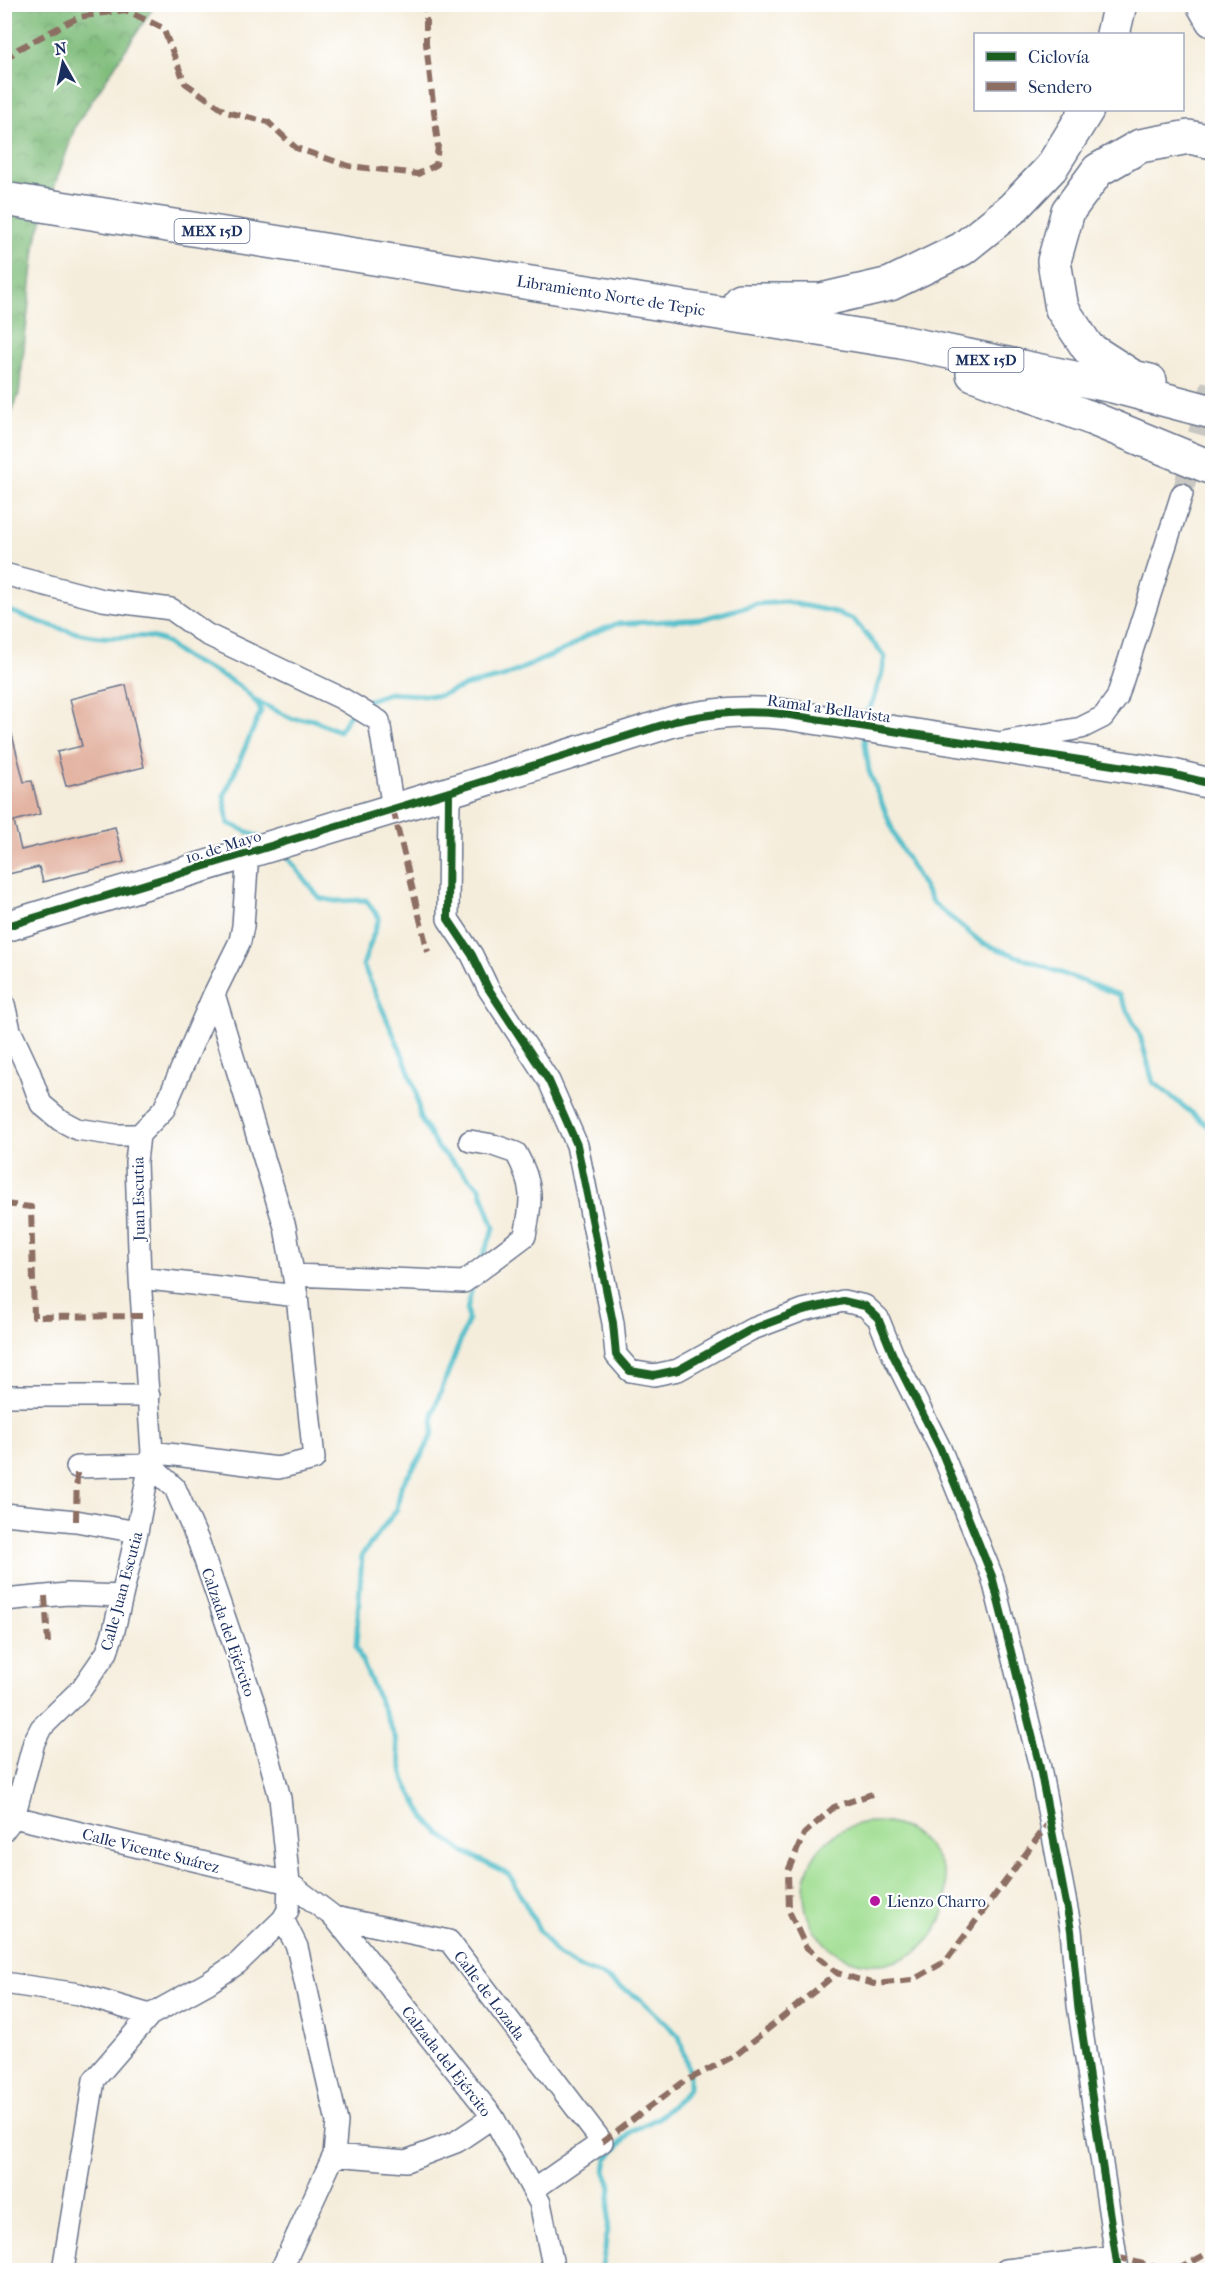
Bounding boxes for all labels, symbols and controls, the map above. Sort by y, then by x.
north arrow [33,33,93,93]
legend [974,33,1184,111]
text: N [53,38,69,59]
text: Ciclovía [1028,47,1090,68]
text: Sendero [1028,77,1092,98]
road number: MEX 15D [174,219,250,243]
street label: Libramiento Norte de Tepic [515,271,706,320]
road number: MEX 15D [948,348,1024,372]
street label: Ramal a Bellavista [766,690,893,727]
street label: 1o. de Mayo [183,826,263,867]
street label: Juan Escutia [128,1156,149,1243]
street label: Calle Juan Escutia [96,1529,147,1653]
street label: Calzada del Ejército [198,1565,259,1699]
street label: Calle Vicente Suárez [80,1824,221,1877]
place label: Lienzo Charro [887,1892,986,1911]
marker: Lienzo Charro [868,1894,882,1908]
street label: Calle de Lozada [450,1947,530,2044]
street label: Calzada del Ejército [398,2002,496,2120]

